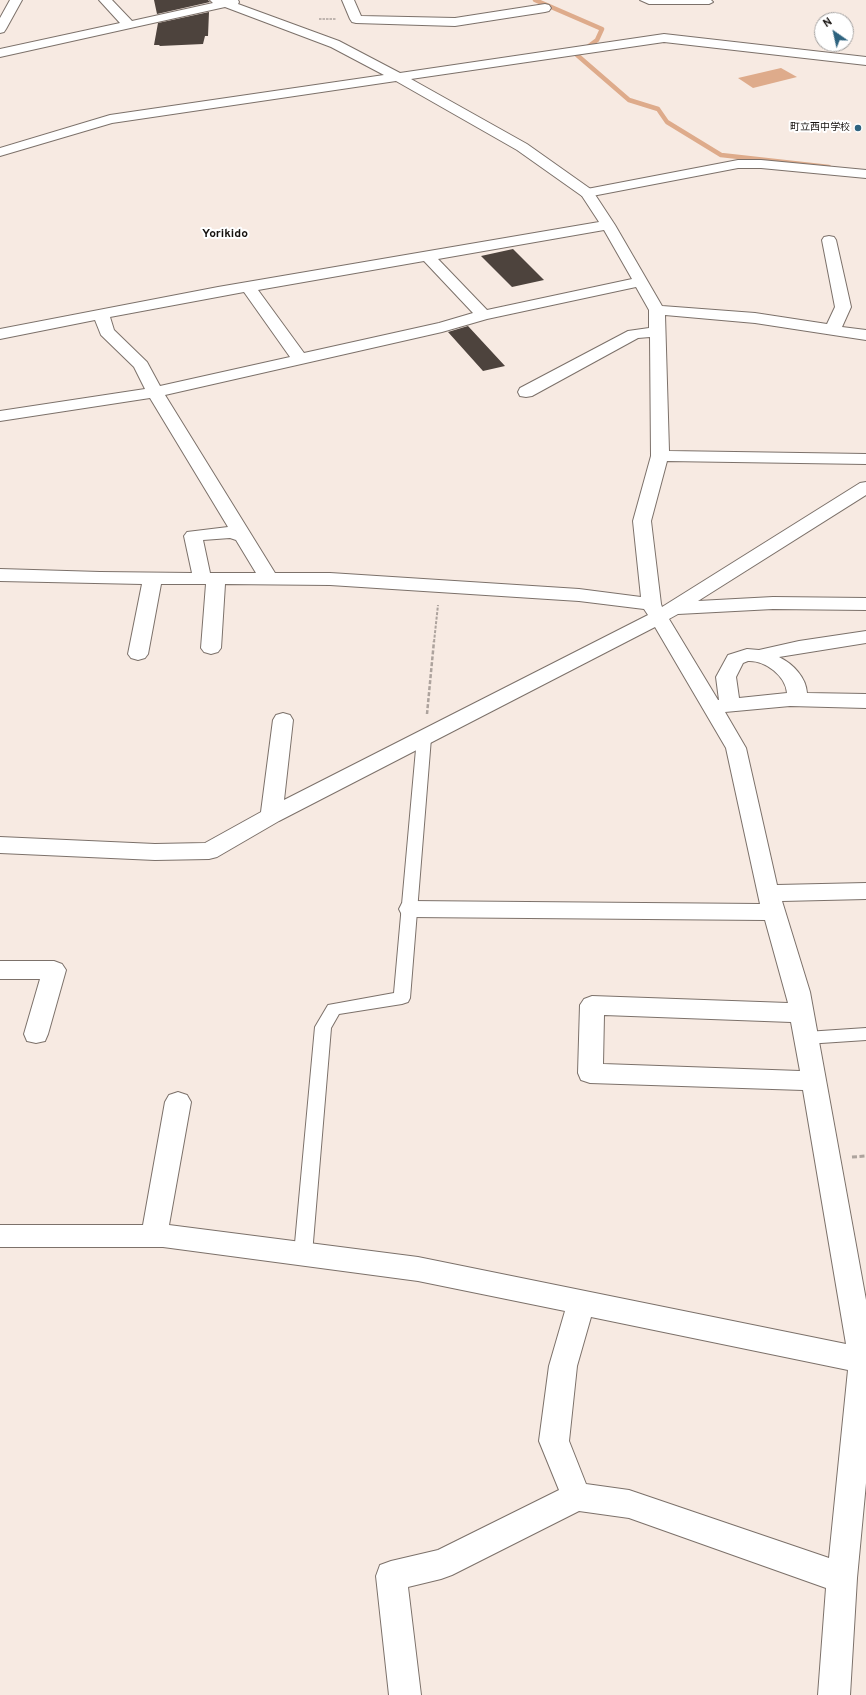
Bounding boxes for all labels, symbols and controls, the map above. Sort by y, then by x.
north arrow [814,12,854,52]
text: N [821,15,835,31]
place label: 町立西中学校 [790,122,850,134]
marker: 町立西中学校 [853,123,863,133]
district label: Yorikido [202,228,248,242]

